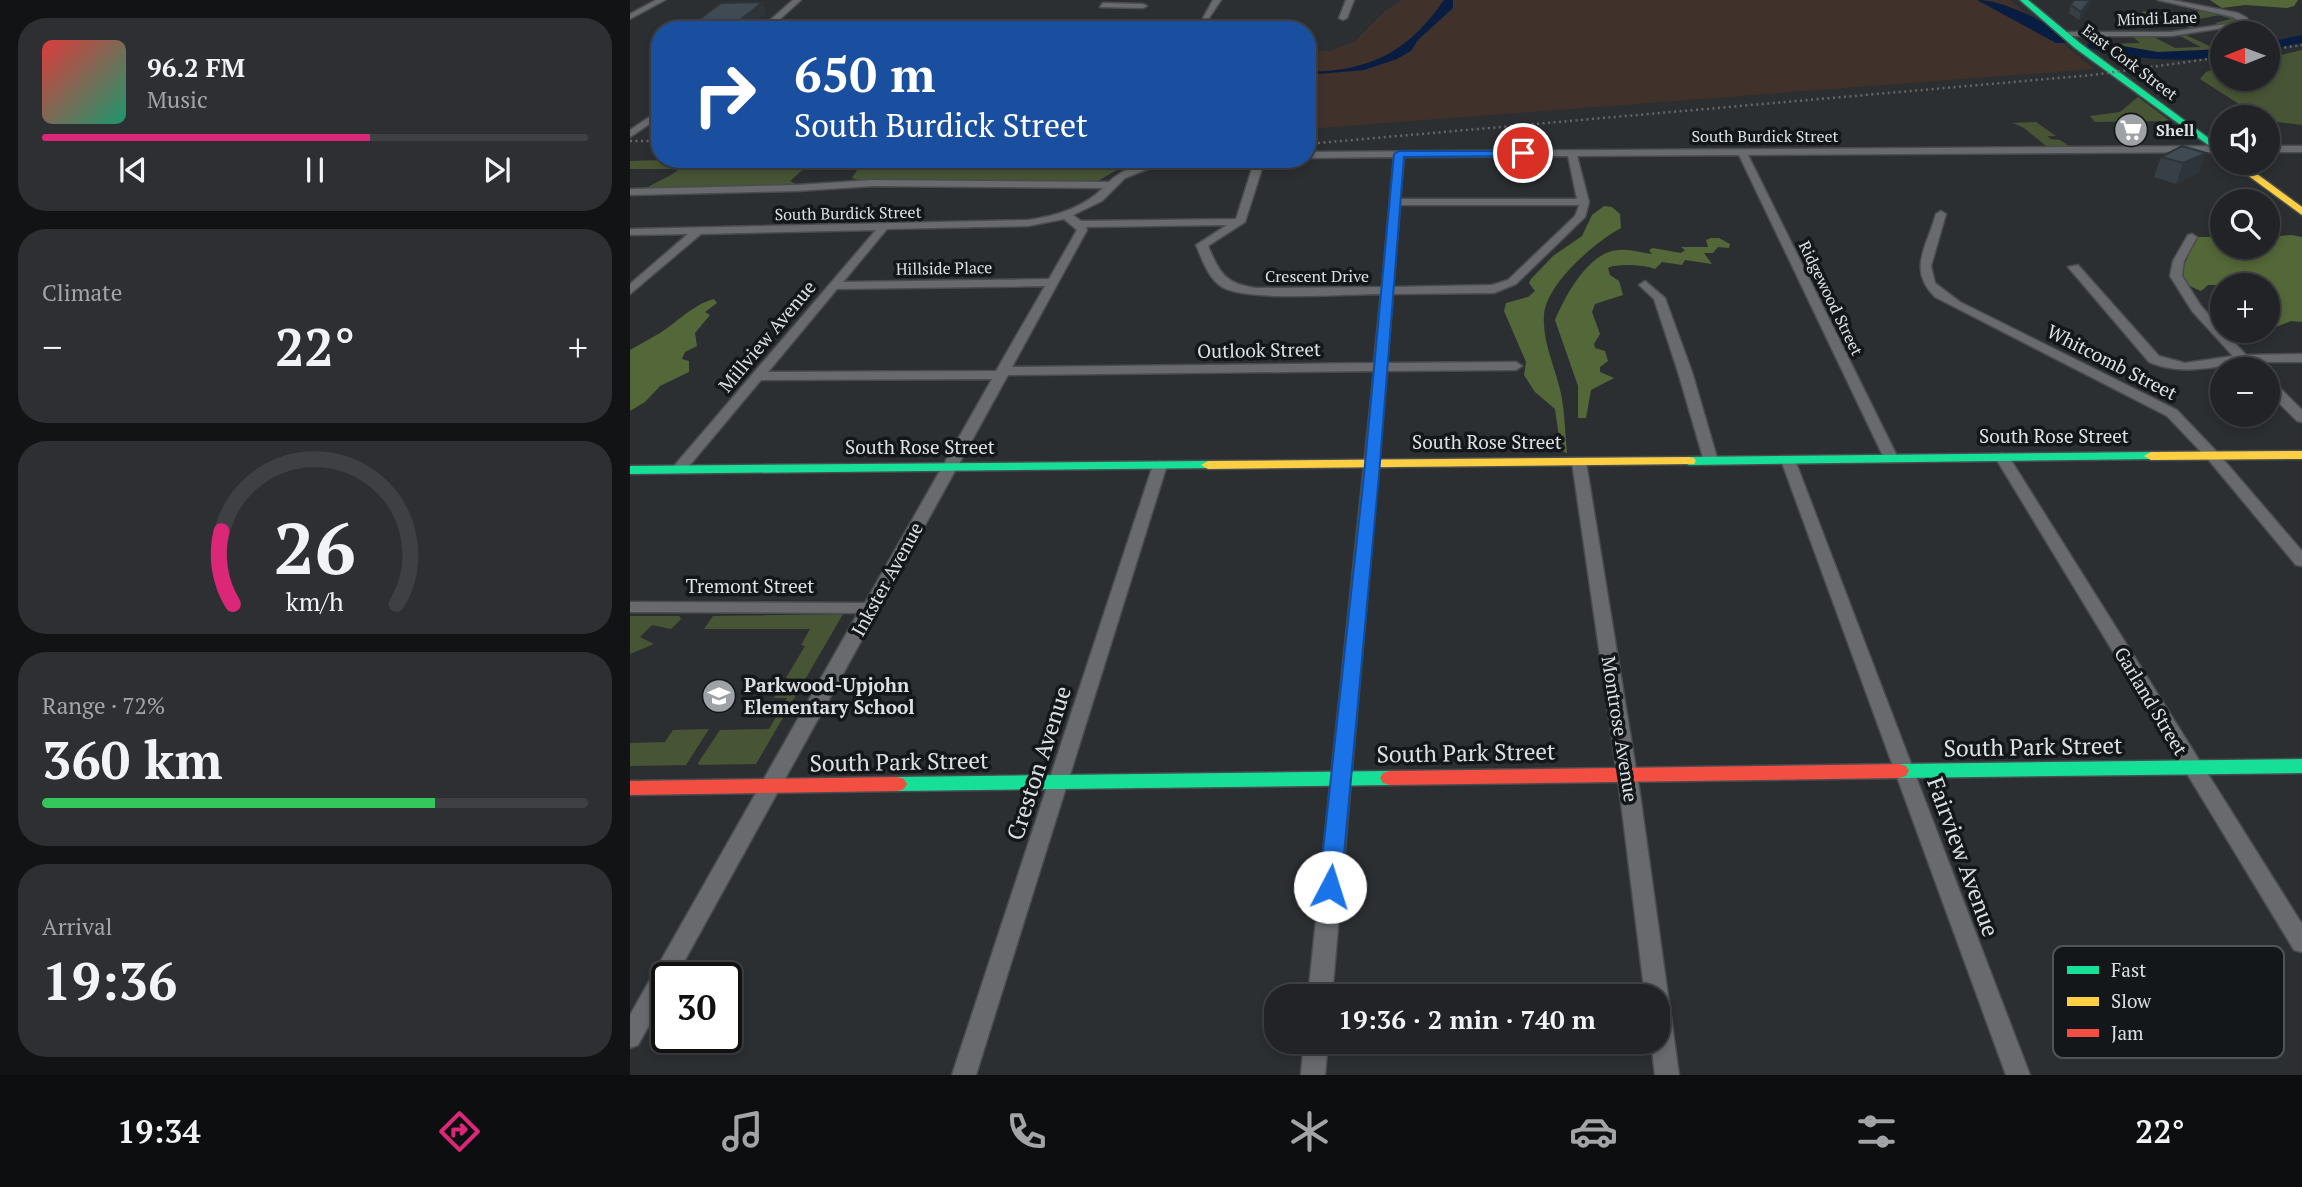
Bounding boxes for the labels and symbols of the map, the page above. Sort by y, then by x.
street label: Mindi Lane [2117,6,2197,30]
street label: East Cork Street [2078,19,2182,105]
north arrow [2210,21,2280,91]
supermarket icon: Shell [2112,111,2150,149]
place label: Shell [2156,119,2194,141]
pin [1493,123,1553,183]
street label: South Burdick Street [1692,125,1839,147]
street label: South Burdick Street [774,201,922,225]
street label: Ridgewood Street [1794,237,1868,359]
street label: Hillside Place [896,256,992,280]
street label: Crescent Drive [1265,265,1369,287]
street label: Millview Avenue [712,274,821,397]
street label: Whitcomb Street [2043,318,2181,405]
street label: Outlook Street [1197,336,1321,363]
street label: South Rose Street [1979,423,2129,448]
street label: South Rose Street [1412,429,1562,454]
street label: South Rose Street [845,434,995,459]
street label: Inkster Avenue [845,517,928,640]
street label: Tremont Street [686,573,814,598]
street label: Garland Street [2109,642,2194,760]
street label: Montrose Avenue [1597,654,1644,804]
place label: Parkwood-Upjohn Elementary School [744,672,915,719]
school or university icon: Parkwood-Upjohn Elementary School [700,677,738,715]
street label: Creston Avenue [999,682,1078,844]
street label: South Park Street [1943,729,2123,764]
street label: South Park Street [1376,735,1556,770]
street label: South Park Street [809,744,989,779]
street label: Fairview Avenue [1920,773,2007,941]
position arrow [1293,850,1367,924]
legend [2053,946,2284,1058]
text: Fast [2111,957,2146,982]
speed limit sign: 30 [651,962,742,1053]
text: Slow [2111,988,2152,1013]
text: Jam [2111,1020,2144,1045]

